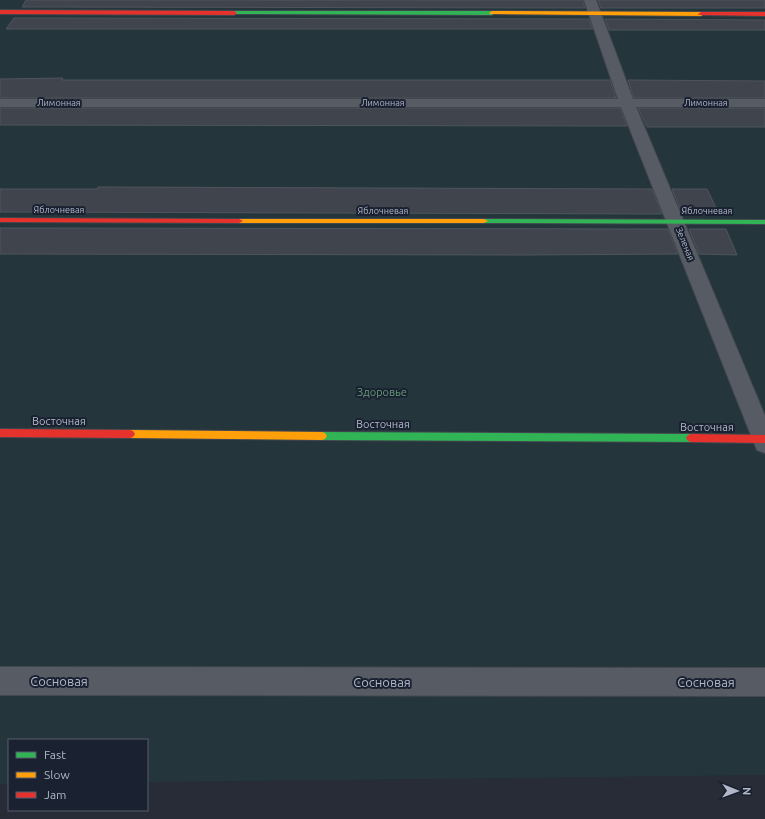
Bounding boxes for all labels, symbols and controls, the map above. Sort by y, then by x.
street label: Лимонная [37,98,81,108]
street label: Лимонная [361,98,405,108]
street label: Лимонная [684,98,728,108]
street label: Яблочневая [34,205,85,215]
street label: Яблочневая [358,206,409,216]
street label: Яблочневая [682,206,733,216]
street label: Зеленая [674,226,696,262]
park label: Здоровье [357,386,407,398]
street label: Восточная [32,415,86,427]
street label: Восточная [356,418,410,430]
street label: Восточная [680,421,734,433]
street label: Сосновая [30,674,88,688]
street label: Сосновая [353,675,411,689]
street label: Сосновая [677,675,735,689]
legend [8,739,148,811]
text: Fast [44,748,66,761]
text: Slow [44,768,70,781]
north arrow [717,771,757,811]
text: N [741,787,753,795]
text: Jam [44,788,66,801]

